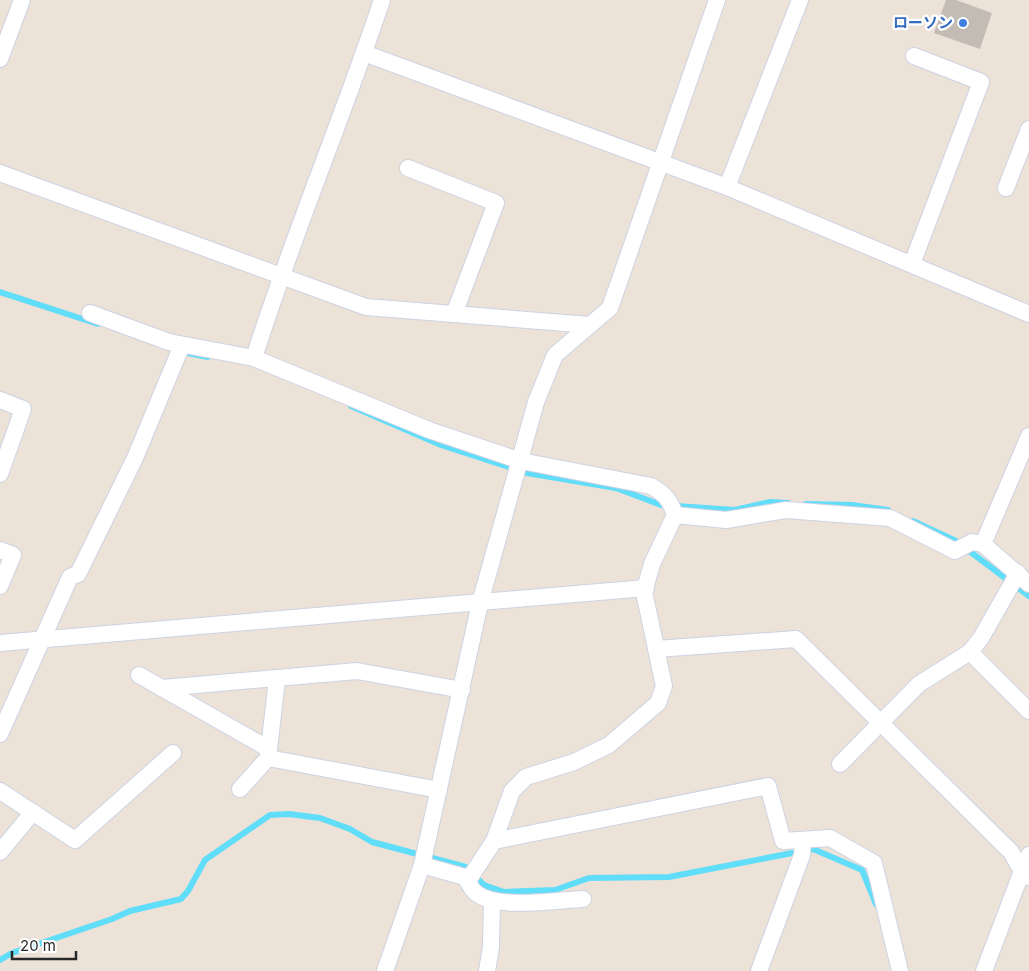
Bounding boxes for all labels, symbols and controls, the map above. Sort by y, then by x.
place label: ローソン [893,13,953,32]
marker: ローソン [957,17,969,29]
scale bar [12,928,76,960]
text: 20 m [20,936,56,955]

